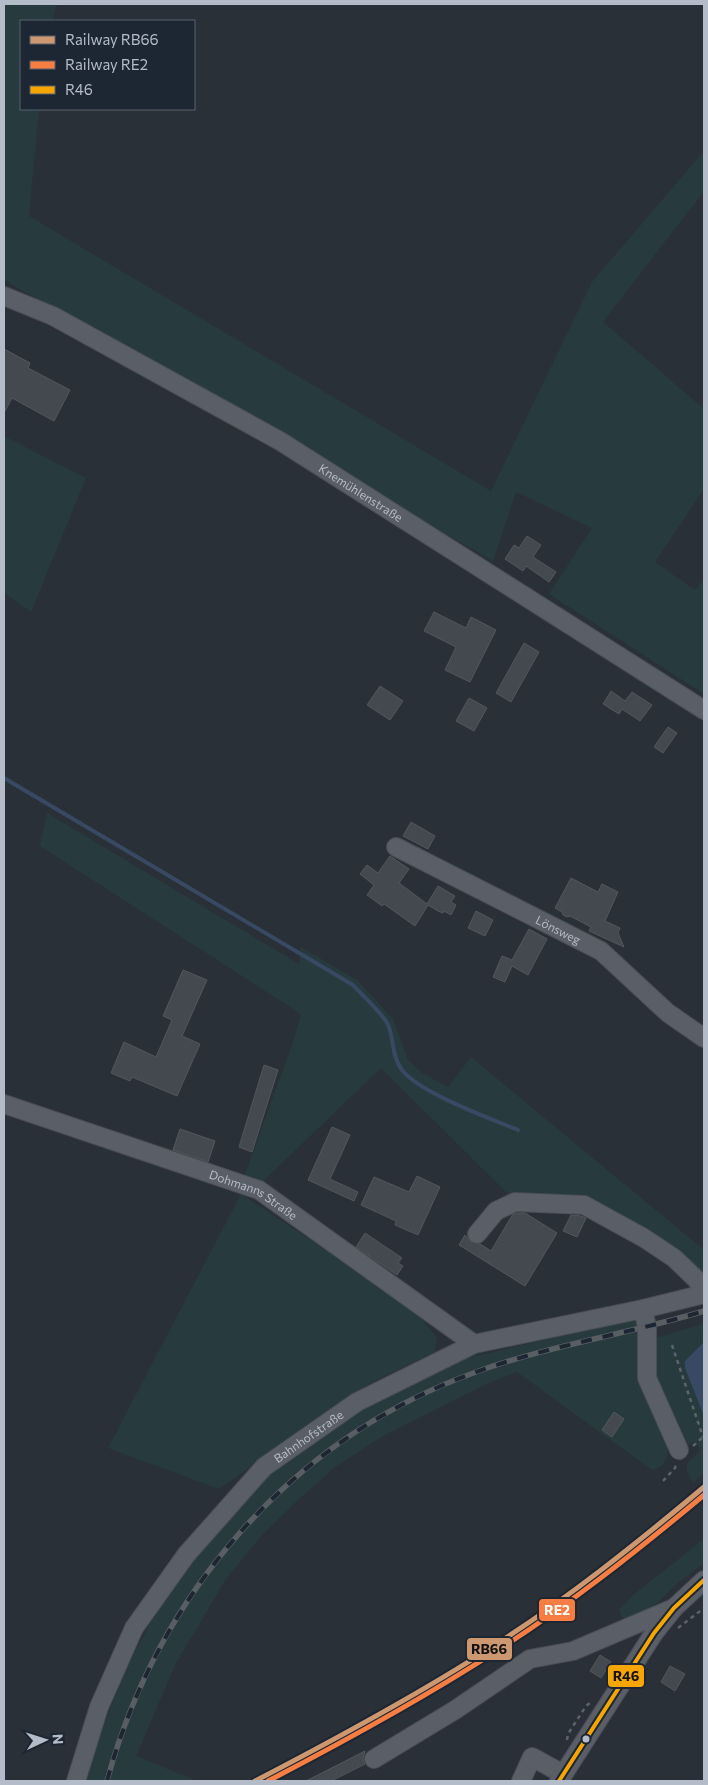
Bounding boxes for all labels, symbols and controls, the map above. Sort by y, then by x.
legend [20,20,195,110]
text: Railway RB66 [65,30,159,48]
text: Railway RE2 [65,55,148,73]
text: R46 [65,80,93,98]
street label: Knemühlenstraße [316,461,406,524]
street label: Lönsweg [533,912,584,947]
street label: Dohmanns Straße [208,1167,300,1222]
street label: Bahnhofstraße [271,1407,346,1465]
line badge: RE2 [538,1598,576,1622]
text: RE2 [544,1601,570,1618]
line badge: RB66 [466,1637,513,1661]
text: RB66 [471,1640,507,1657]
line badge: R46 [607,1664,645,1688]
text: R46 [613,1667,640,1684]
north arrow [20,1715,70,1765]
text: N [50,1733,67,1745]
unlabelled marker [581,1734,591,1744]

